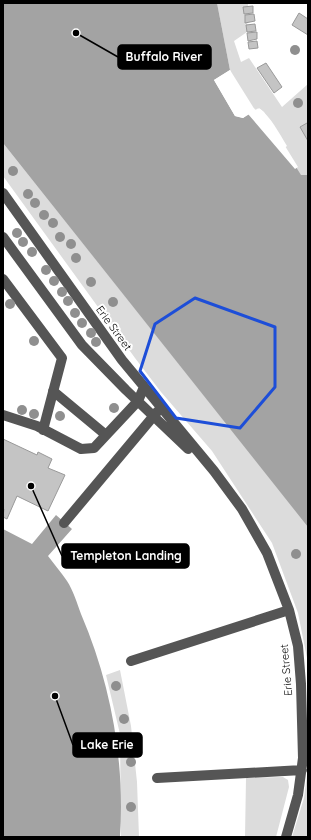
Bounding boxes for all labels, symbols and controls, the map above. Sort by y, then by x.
callout: Buffalo River [118,45,211,69]
text: Buffalo River [126,49,202,64]
street label: Erie Street [93,303,135,353]
callout: Templeton Landing [62,544,189,568]
text: Templeton Landing [70,548,182,563]
street label: Erie Street [277,643,295,697]
callout: Lake Erie [73,733,142,757]
text: Lake Erie [80,737,134,752]

